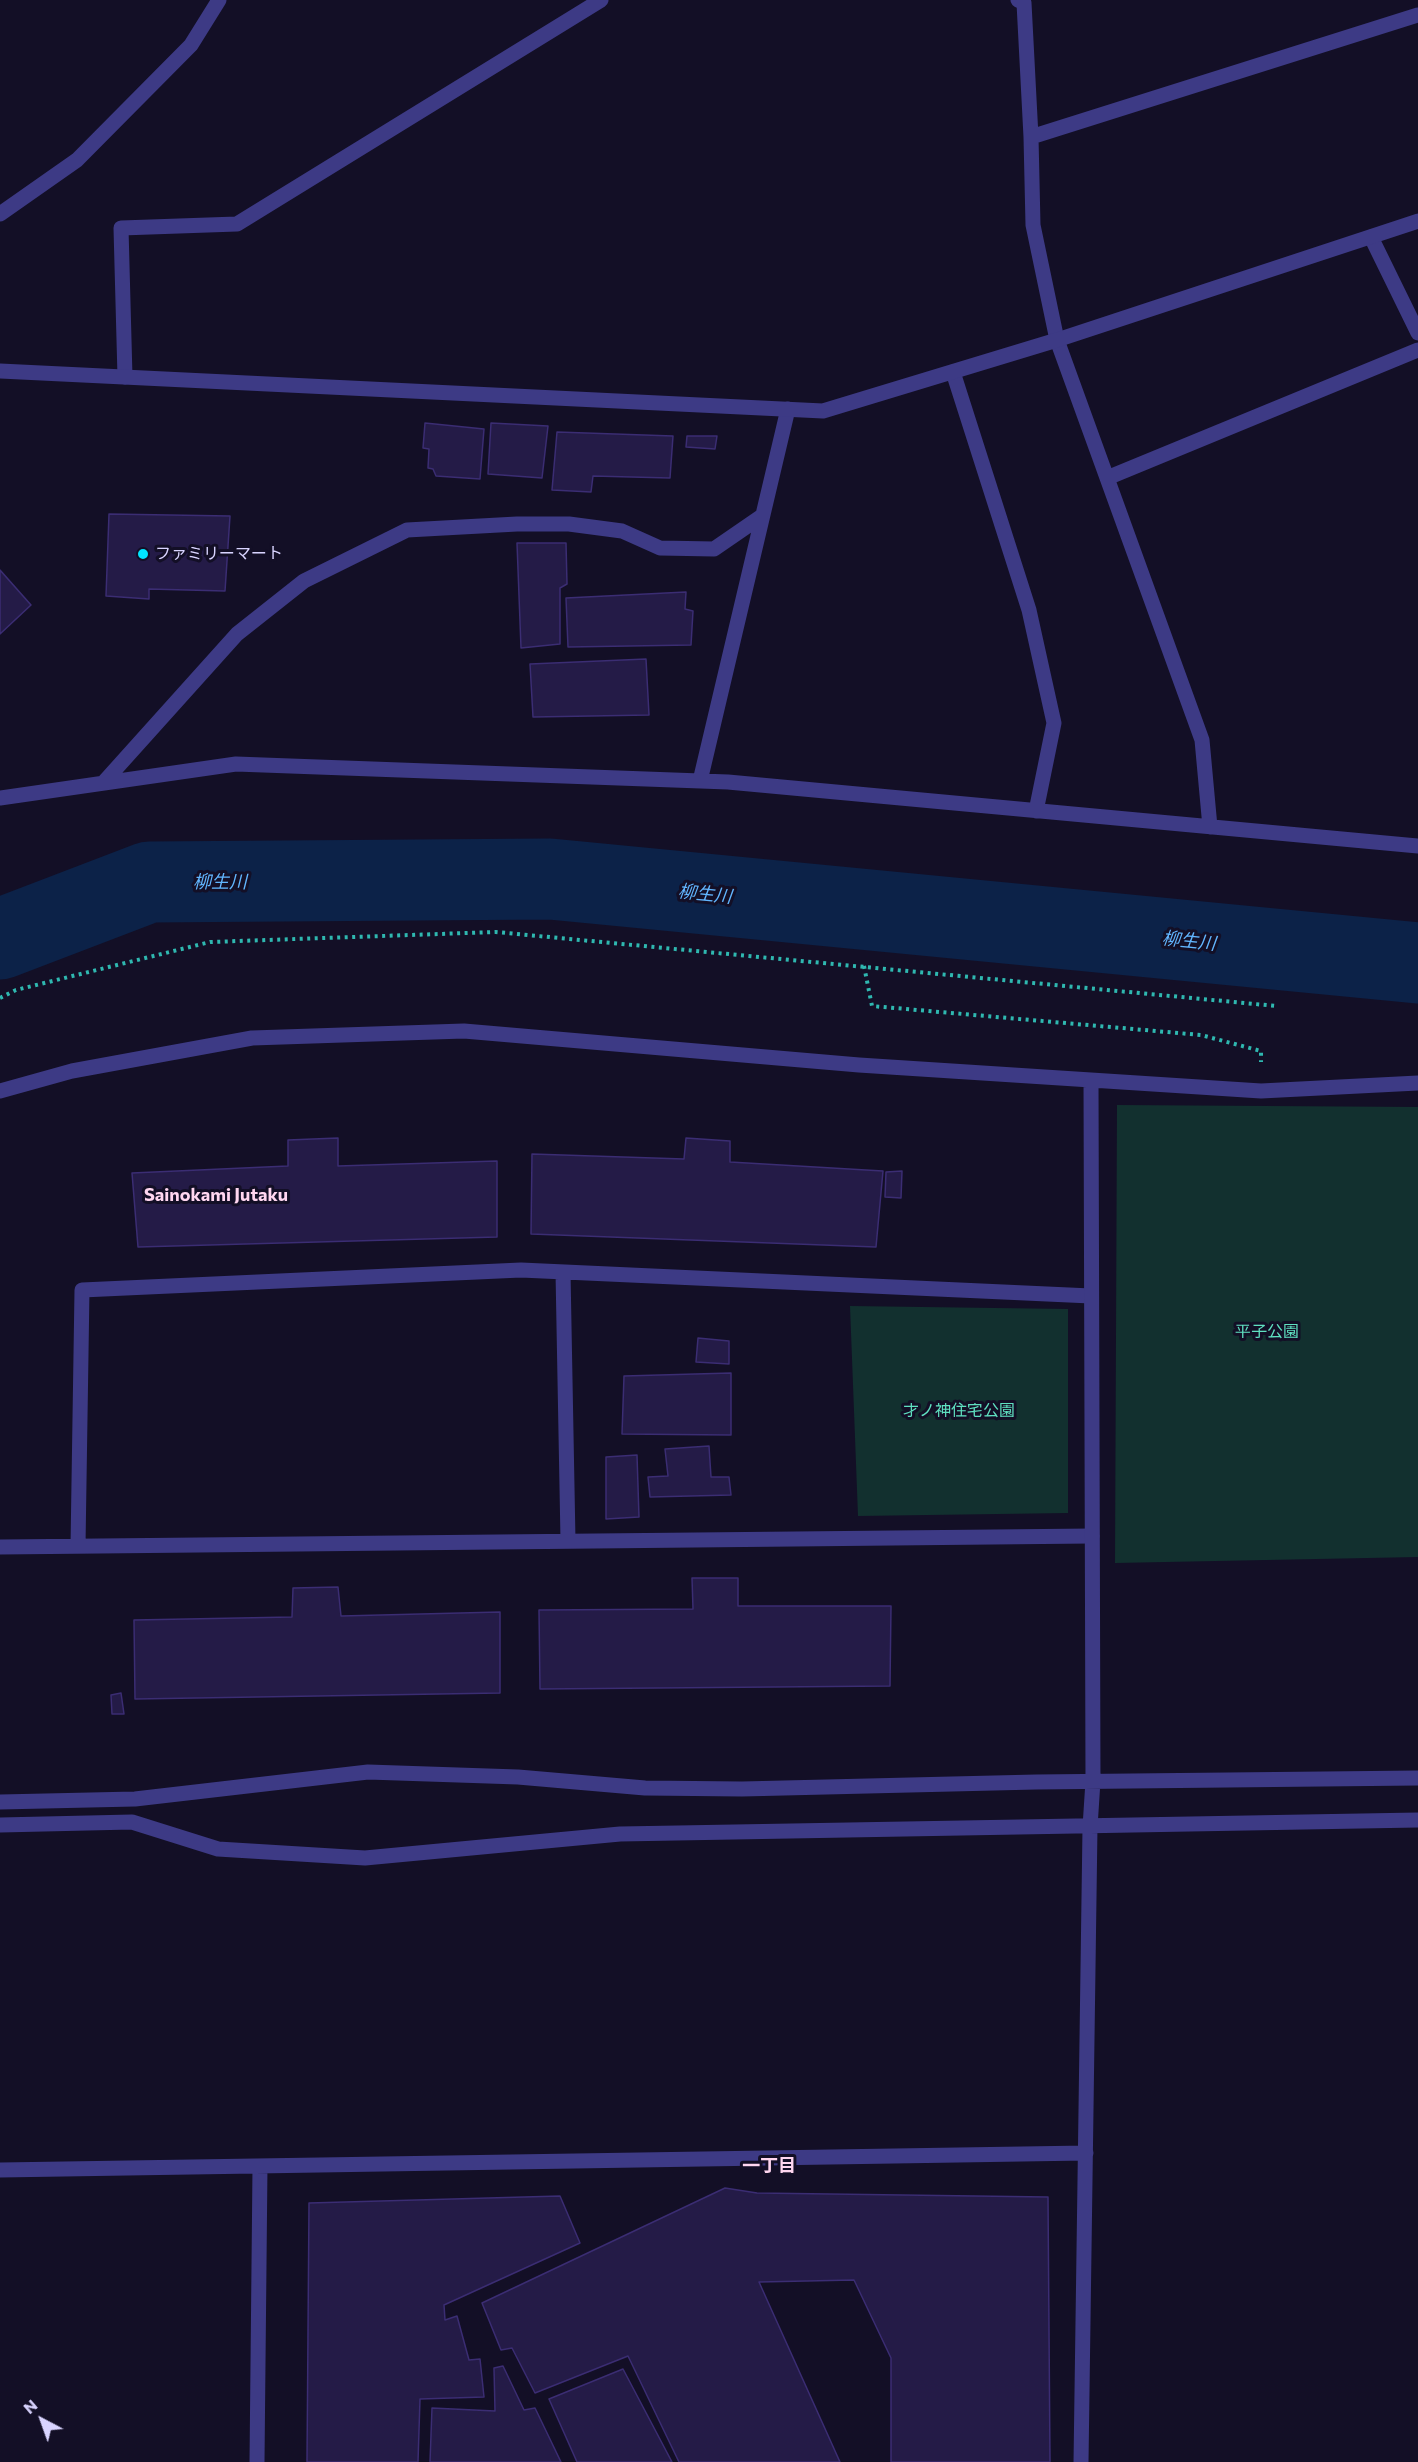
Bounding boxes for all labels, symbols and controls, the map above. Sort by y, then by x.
place label: ファミリーマート [155,544,283,564]
marker: ファミリーマート [136,547,150,561]
water label: 柳生川 [193,871,247,893]
water label: 柳生川 [677,880,733,908]
water label: 柳生川 [1161,927,1217,955]
district label: Sainokami Jutaku [144,1184,288,1206]
park label: 平子公園 [1235,1322,1299,1342]
park label: 才ノ神住宅公園 [903,1401,1015,1421]
district label: 一丁目 [742,2155,796,2177]
north arrow [12,2390,72,2450]
text: N [19,2395,41,2417]

